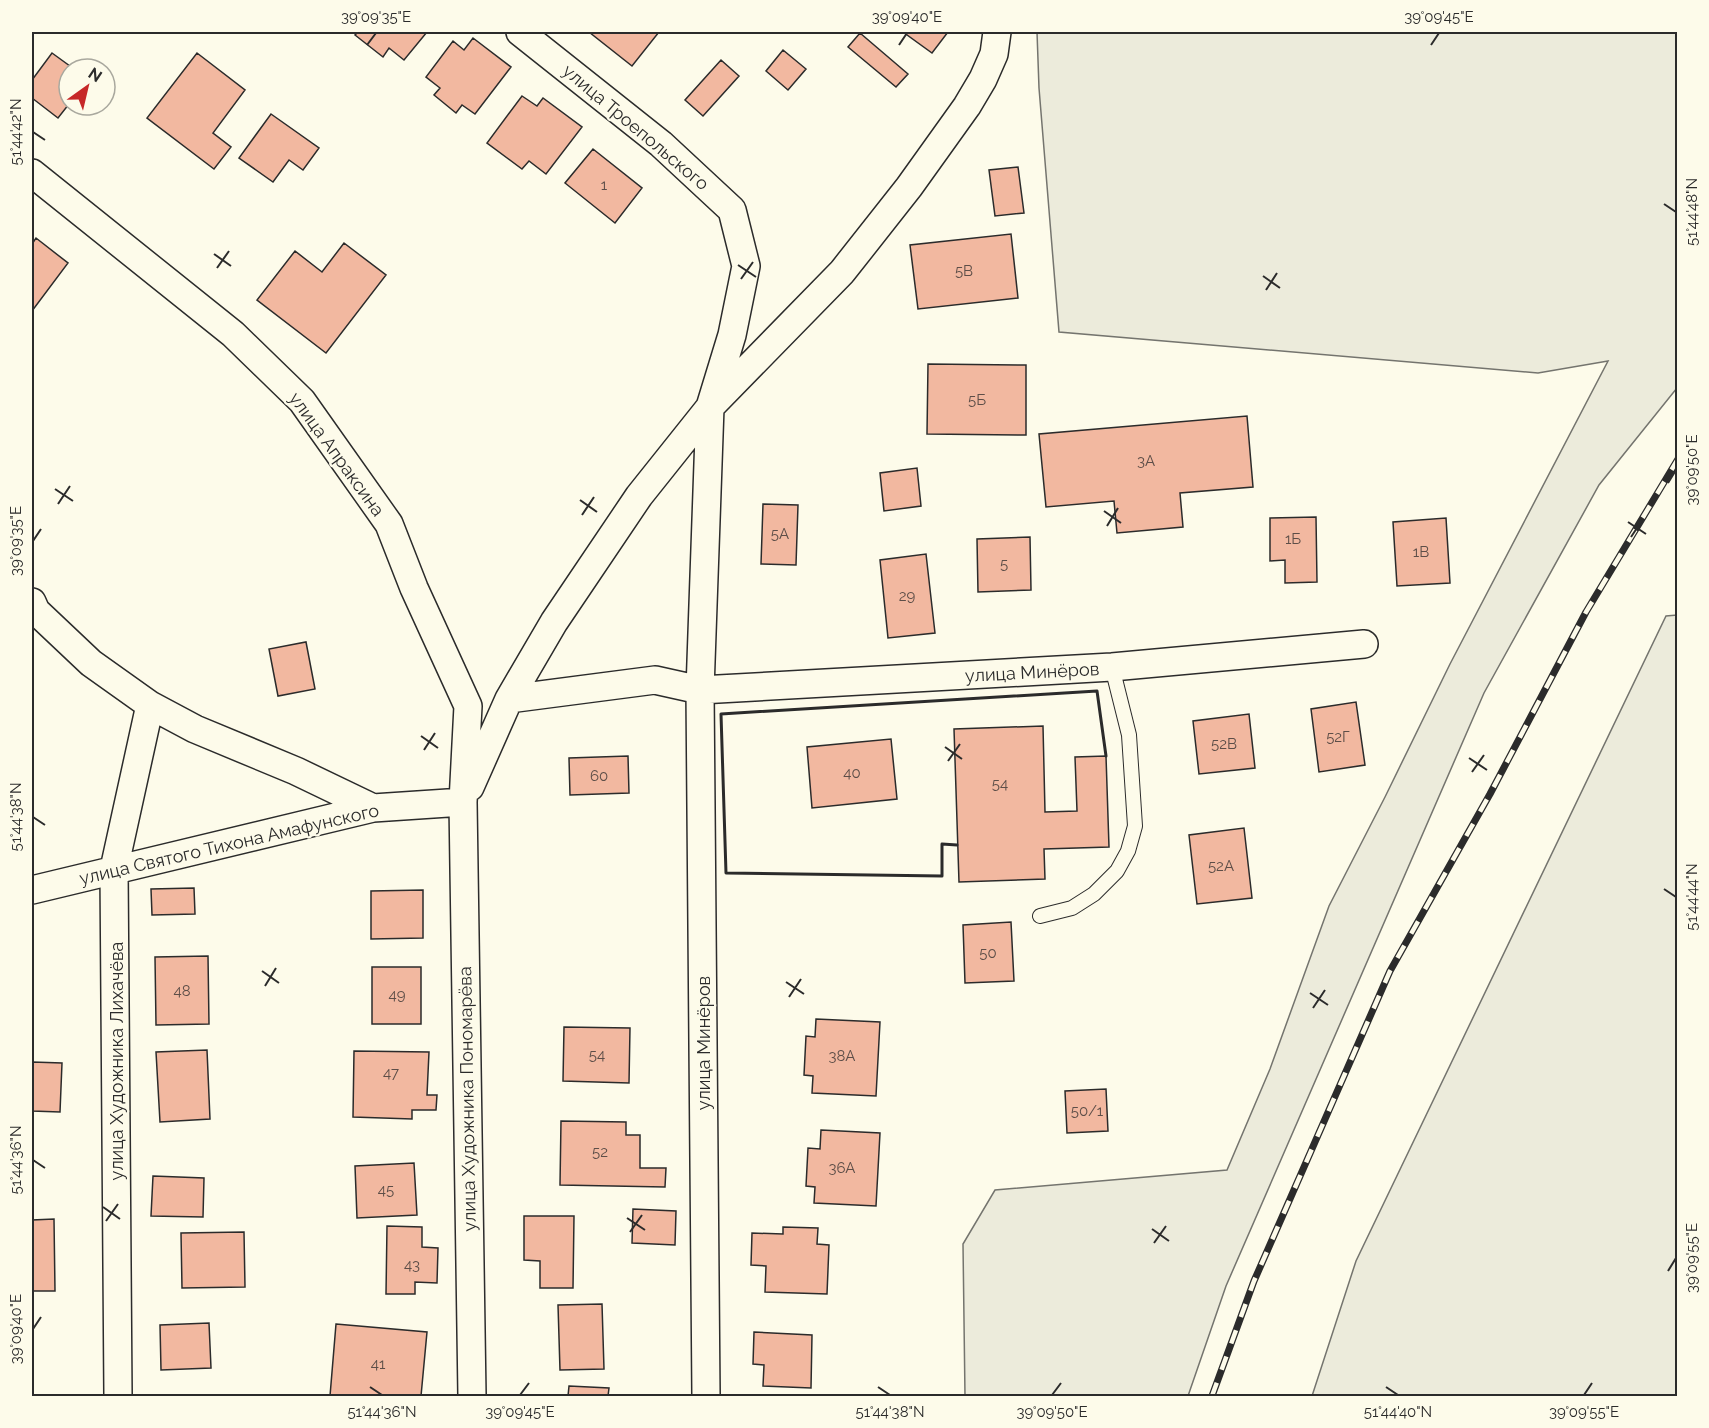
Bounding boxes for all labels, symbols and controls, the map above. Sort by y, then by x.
text: 39°09'35"E [341,8,411,26]
text: 39°09'40"E [872,8,942,26]
text: 39°09'45"E [1404,8,1474,26]
north arrow [57,57,117,117]
street label: улица Троепольского [559,60,714,194]
text: N [85,64,105,86]
text: 51°44'42"N [7,98,25,166]
house number: 1 [601,176,608,194]
text: 51°44'48"N [1683,178,1701,246]
house number: 5В [955,262,973,280]
street label: улица Апраксина [285,388,389,520]
house number: 5Б [968,391,986,409]
text: 39°09'50"E [1683,434,1701,506]
house number: 3А [1137,452,1155,470]
text: 39°09'35"E [7,506,25,576]
house number: 5А [771,525,789,543]
house number: 1Б [1285,530,1301,548]
house number: 1В [1413,543,1429,561]
house number: 5 [1000,555,1008,573]
house number: 29 [899,587,916,605]
street label: улица Минёров [964,658,1100,686]
house number: 52Г [1326,728,1350,746]
house number: 52В [1211,735,1237,753]
house number: 40 [843,764,861,782]
house number: 60 [590,767,608,785]
house number: 54 [992,775,1008,793]
text: 51°44'38"N [7,782,25,852]
street label: улица Святого Тихона Амафунского [77,799,381,889]
house number: 52А [1208,857,1234,875]
text: 51°44'44"N [1683,863,1701,931]
street label: улица Художника Лихачёва [106,942,127,1180]
house number: 50 [979,944,997,962]
street label: улица Художника Пономарёва [454,966,480,1232]
street label: улица Минёров [693,976,714,1110]
house number: 48 [173,982,191,1000]
house number: 49 [389,986,406,1004]
house number: 54 [589,1046,605,1064]
house number: 38А [829,1047,855,1065]
house number: 47 [383,1064,399,1082]
house number: 50/1 [1071,1102,1104,1120]
text: 51°44'36"N [7,1125,25,1195]
house number: 52 [592,1143,608,1161]
house number: 36А [829,1159,855,1177]
house number: 45 [378,1181,394,1199]
text: 39°09'55"E [1683,1223,1701,1293]
house number: 43 [404,1256,420,1274]
text: 39°09'40"E [7,1294,25,1364]
house number: 41 [371,1355,386,1373]
text: 51°44'36"N [347,1403,417,1421]
text: 39°09'45"E [485,1403,555,1421]
text: 51°44'38"N [855,1403,925,1421]
text: 39°09'50"E [1016,1403,1088,1421]
text: 51°44'40"N [1364,1403,1432,1421]
text: 39°09'55"E [1549,1403,1619,1421]

